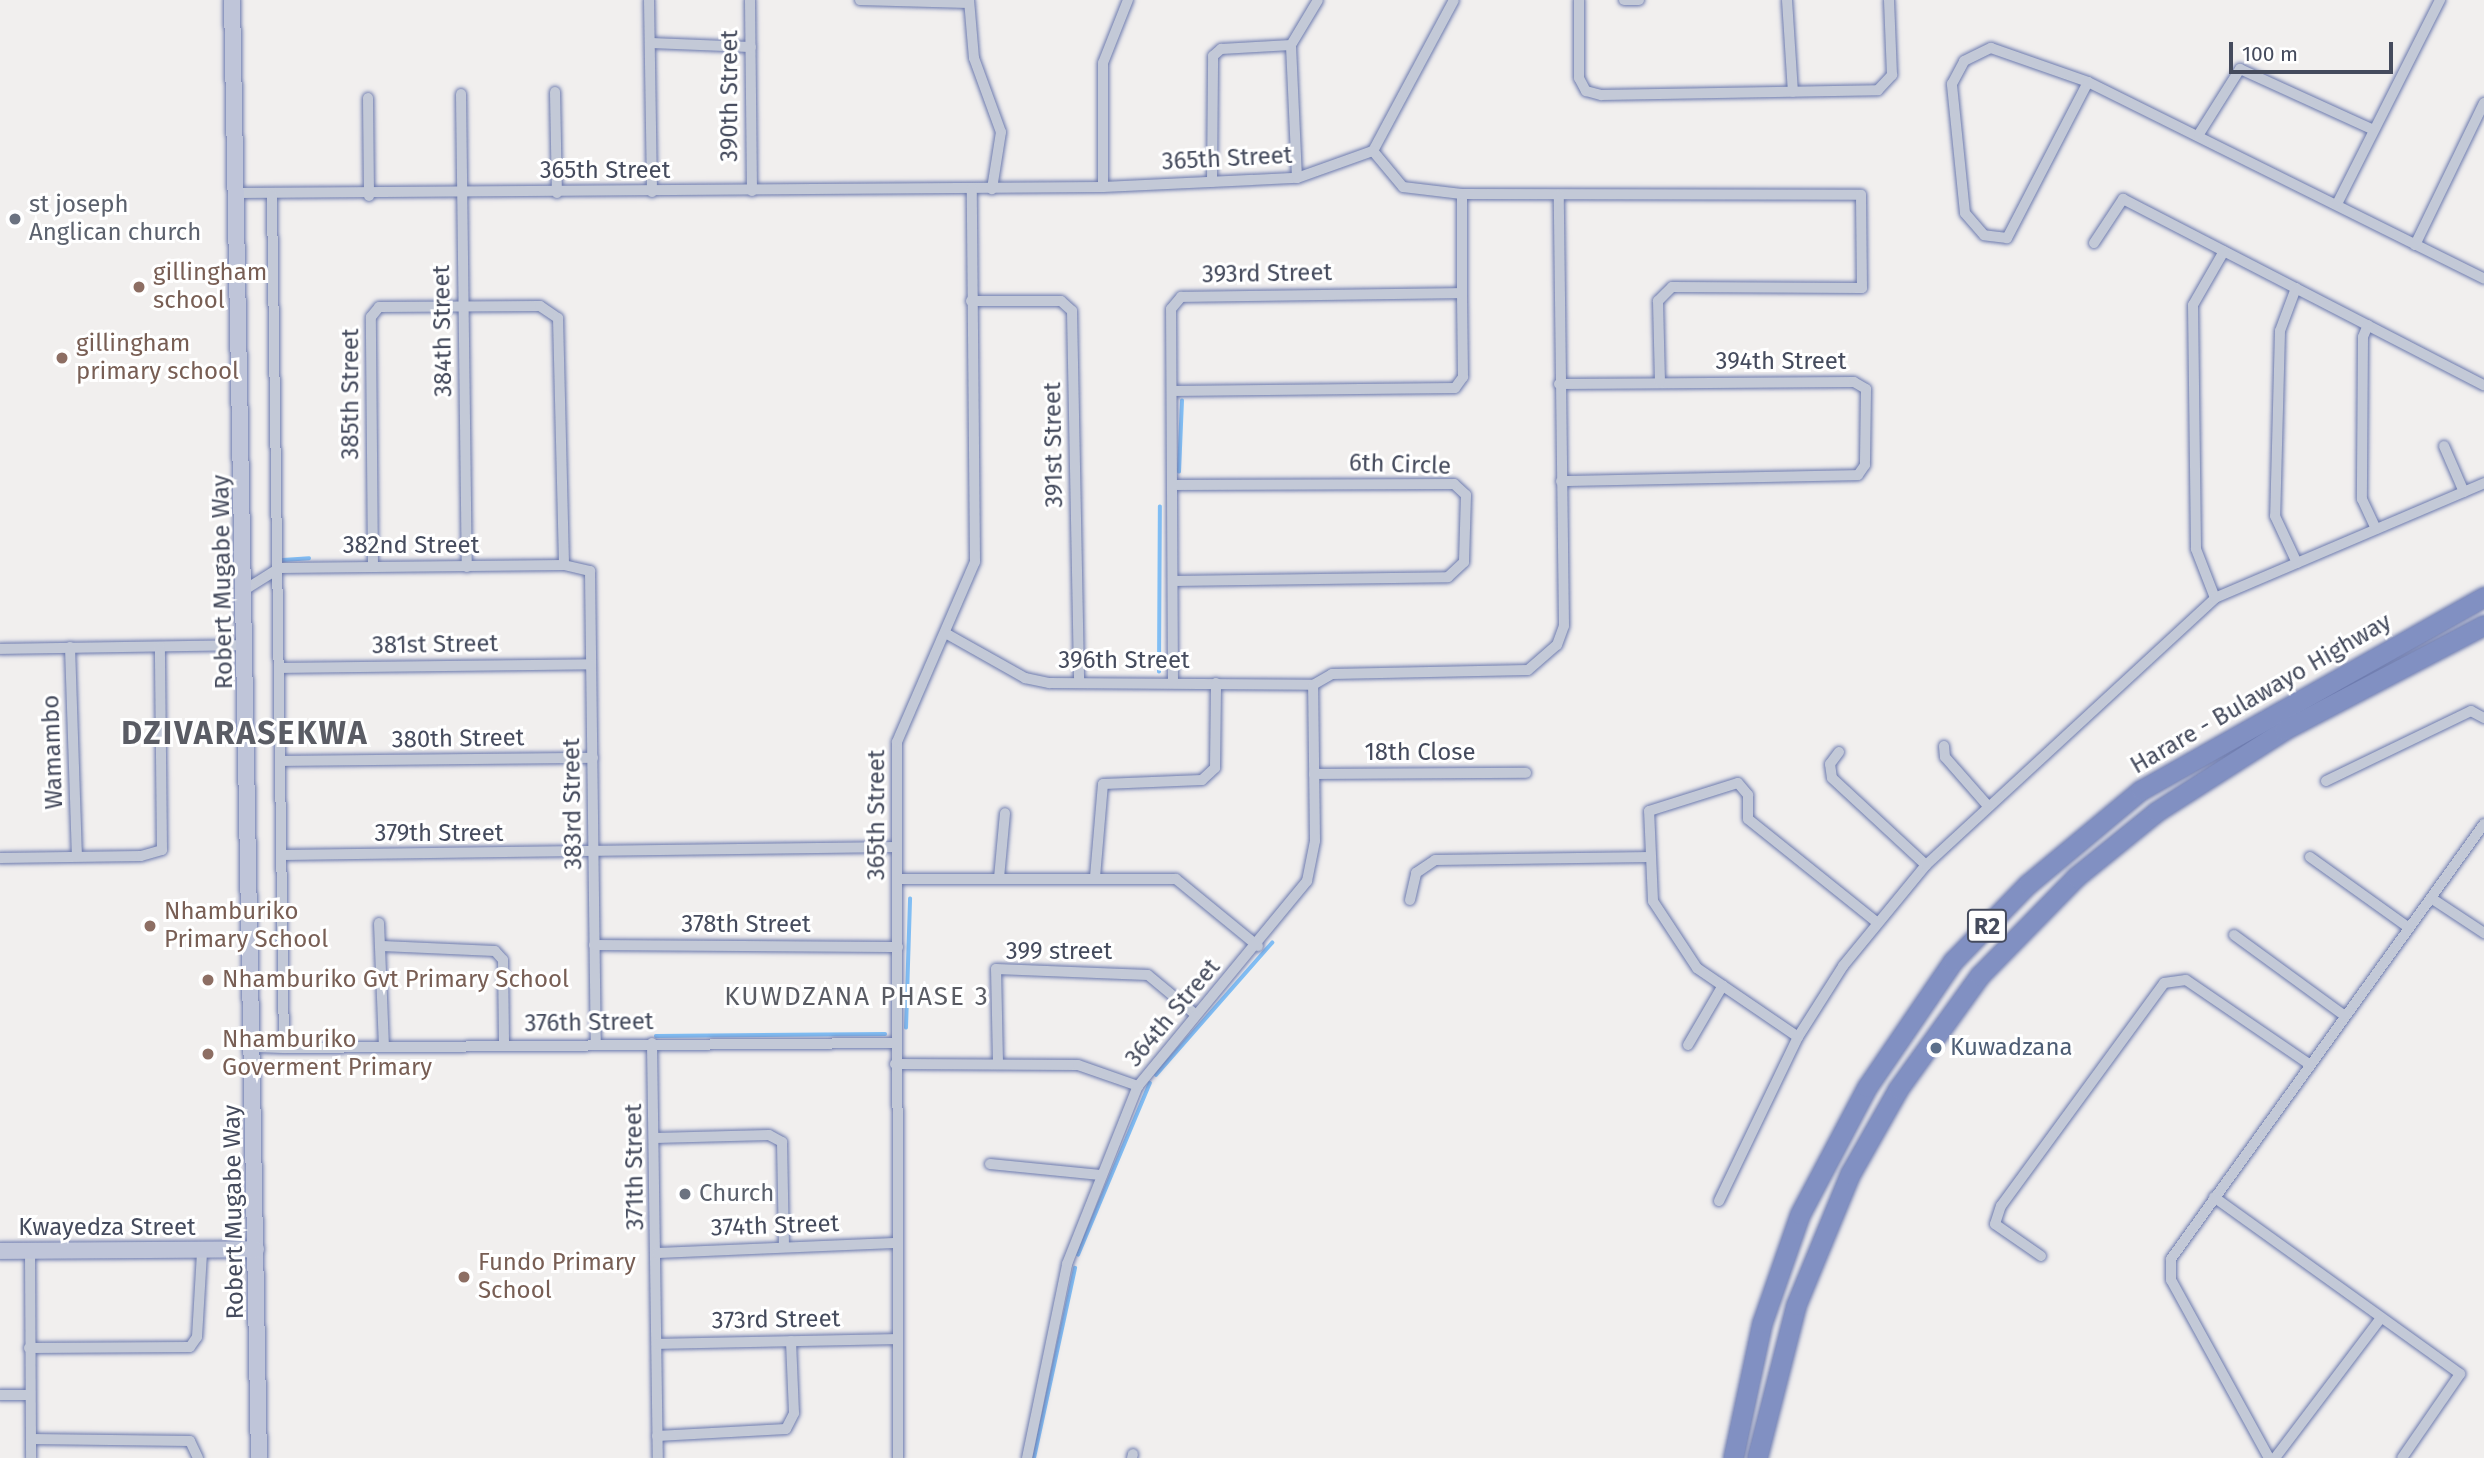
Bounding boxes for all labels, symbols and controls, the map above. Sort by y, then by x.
scale bar [2232,28,2396,72]
street label: 390th Street [716,30,744,162]
text: 100 m [2242,41,2298,67]
street label: 365th Street [1161,141,1293,177]
street label: 365th Street [540,157,670,185]
place label: st joseph Anglican church [29,191,201,247]
marker: st joseph Anglican church [7,211,23,227]
street label: 393rd Street [1202,258,1332,290]
place label: gillingham school [153,259,267,315]
street label: 384th Street [427,265,459,397]
marker: gillingham school [131,279,147,295]
street label: 385th Street [337,328,365,460]
place label: gillingham primary school [76,330,239,386]
street label: 394th Street [1715,348,1847,376]
marker: gillingham primary school [54,350,70,366]
street label: 391st Street [1039,382,1069,508]
street label: 6th Circle [1348,449,1452,481]
street label: Robert Mugabe Way [207,474,239,690]
street label: 382nd Street [343,532,479,560]
street label: Harare - Bulawayo Highway [2126,608,2396,780]
street label: 381st Street [372,630,498,660]
street label: 396th Street [1058,647,1190,675]
street label: Wamambo [37,694,69,810]
district label: DZIVARASEKWA [123,714,367,752]
street label: 380th Street [391,723,525,755]
street label: 383rd Street [557,738,589,870]
street label: 18th Close [1364,739,1476,767]
street label: 365th Street [863,750,891,880]
street label: 379th Street [375,820,503,848]
place label: Nhamburiko Primary School [164,898,328,954]
road number: R2 [1966,906,2008,945]
street label: 378th Street [681,911,811,939]
marker: Nhamburiko Primary School [142,918,158,934]
street label: 399 street [1006,938,1112,966]
street label: 364th Street [1120,953,1226,1073]
place label: Nhamburiko Gvt Primary School [222,966,569,994]
marker: Nhamburiko Gvt Primary School [200,972,216,988]
district label: KUWDZANA PHASE 3 [726,981,988,1013]
street label: 376th Street [524,1007,654,1039]
place label: Nhamburiko Goverment Primary [222,1026,432,1082]
place label: Kuwadzana [1950,1034,2073,1062]
marker: Kuwadzana [1928,1040,1944,1056]
marker: Nhamburiko Goverment Primary [200,1046,216,1062]
street label: 371th Street [619,1103,651,1231]
street label: Robert Mugabe Way [218,1104,250,1320]
place label: Church [699,1180,774,1208]
marker: Church [677,1186,693,1202]
street label: 374th Street [710,1209,840,1243]
street label: Kwayedza Street [18,1214,196,1242]
place label: Fundo Primary School [478,1249,636,1305]
marker: Fundo Primary School [456,1269,472,1285]
street label: 373rd Street [711,1304,841,1336]

